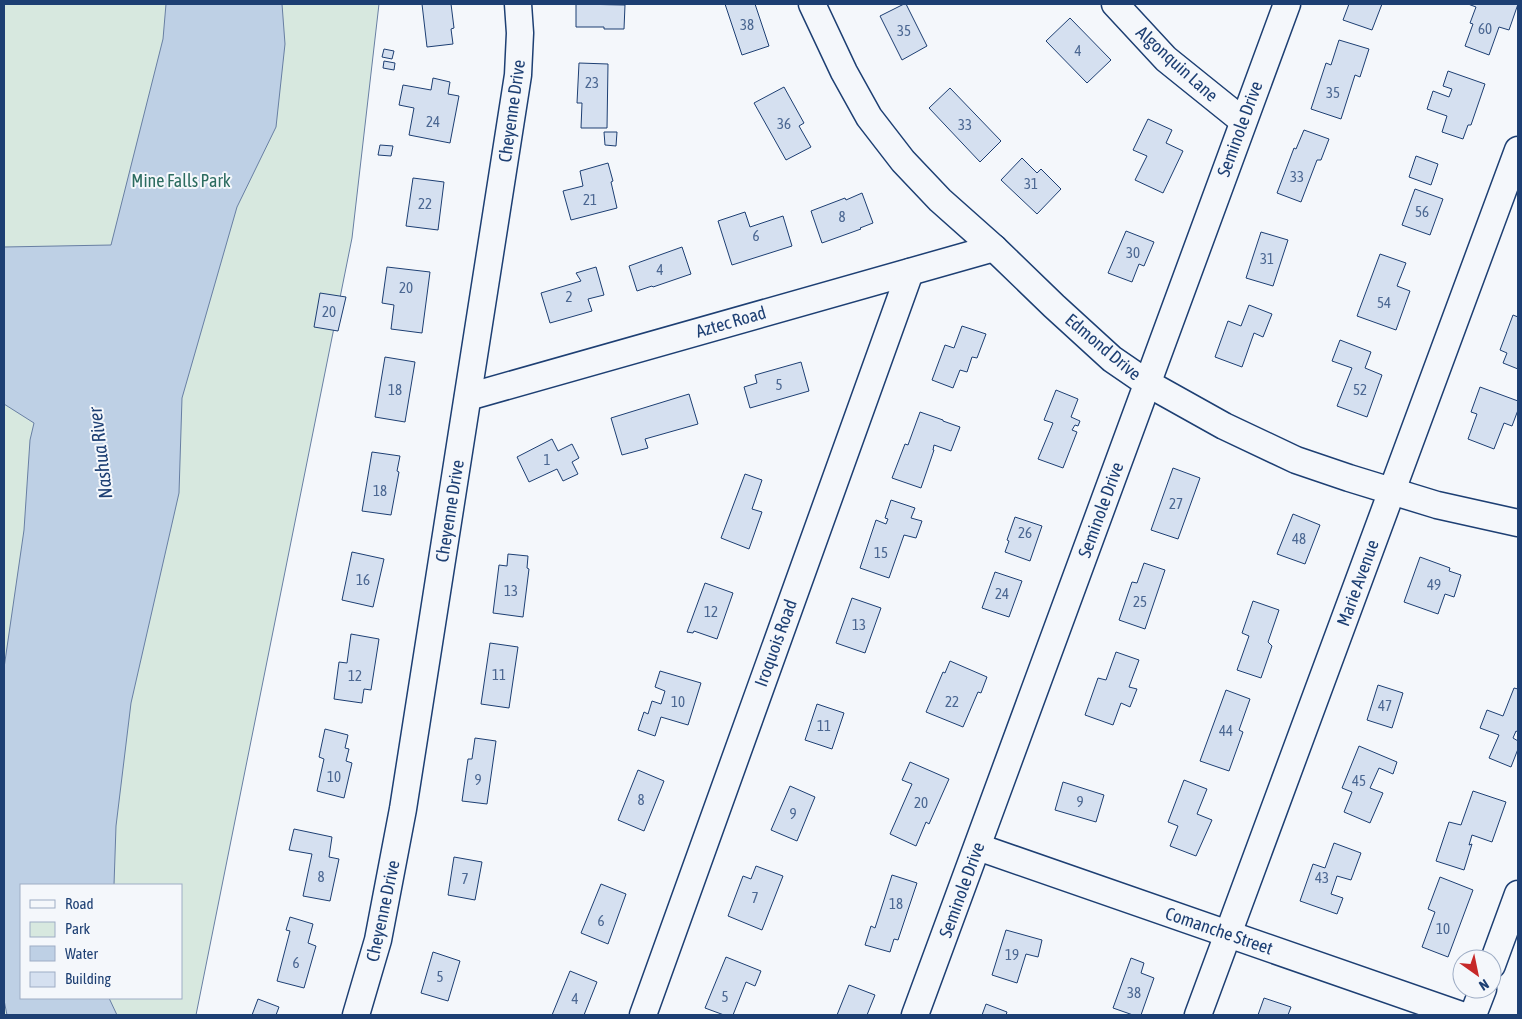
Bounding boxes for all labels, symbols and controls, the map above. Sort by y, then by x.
house number: 38 [740,16,754,33]
house number: 60 [1478,20,1492,37]
street label: Algonquin Lane [1132,21,1223,106]
house number: 35 [897,22,911,39]
house number: 4 [1074,42,1082,59]
street label: Cheyenne Drive [494,58,529,164]
house number: 23 [585,74,599,91]
street label: Seminole Drive [1213,78,1267,179]
house number: 35 [1326,84,1340,101]
house number: 24 [426,113,440,130]
house number: 36 [777,115,791,132]
house number: 33 [958,116,972,133]
house number: 33 [1290,168,1304,185]
park label: Mine Falls Park [131,170,231,191]
house number: 31 [1024,175,1038,192]
house number: 21 [583,191,597,208]
house number: 22 [418,195,432,212]
house number: 56 [1415,203,1429,220]
house number: 8 [838,208,846,225]
house number: 6 [752,227,760,244]
house number: 30 [1126,244,1140,261]
house number: 31 [1260,250,1274,267]
house number: 4 [656,261,664,278]
house number: 20 [399,279,413,296]
house number: 2 [565,288,573,305]
house number: 54 [1377,294,1391,311]
street label: Aztec Road [693,302,768,342]
house number: 20 [322,303,336,320]
street label: Edmond Drive [1061,309,1145,384]
house number: 5 [775,376,783,393]
house number: 18 [388,381,402,398]
house number: 52 [1353,381,1367,398]
water label: Nashua River [83,404,117,500]
house number: 1 [543,451,551,468]
street label: Cheyenne Drive [431,458,468,564]
street label: Seminole Drive [1074,459,1128,560]
house number: 18 [373,482,387,499]
house number: 27 [1169,495,1183,512]
house number: 26 [1018,524,1032,541]
house number: 48 [1292,530,1306,547]
street label: Marie Avenue [1332,537,1383,629]
house number: 15 [874,544,888,561]
house number: 16 [356,571,370,588]
house number: 49 [1427,576,1441,593]
house number: 13 [504,582,518,599]
house number: 24 [995,585,1009,602]
house number: 25 [1133,593,1147,610]
street label: Iroquois Road [750,596,801,689]
house number: 12 [704,603,718,620]
house number: 13 [852,616,866,633]
house number: 11 [492,666,506,683]
house number: 12 [348,667,362,684]
house number: 10 [671,693,685,710]
house number: 22 [945,693,959,710]
house number: 47 [1378,697,1392,714]
house number: 11 [817,717,831,734]
house number: 44 [1219,722,1233,739]
house number: 10 [327,768,341,785]
house number: 9 [474,771,482,788]
house number: 45 [1352,772,1366,789]
house number: 8 [637,791,645,808]
house number: 9 [1076,793,1084,810]
house number: 20 [914,794,928,811]
house number: 9 [789,805,797,822]
street label: Seminole Drive [935,839,989,940]
street label: Cheyenne Drive [362,858,404,964]
house number: 8 [317,868,325,885]
house number: 43 [1315,869,1329,886]
house number: 7 [461,870,469,887]
legend [20,884,182,999]
house number: 7 [751,889,759,906]
text: Road [65,895,94,912]
house number: 18 [889,895,903,912]
street label: Comanche Street [1163,902,1276,959]
house number: 6 [597,912,605,929]
text: Park [65,920,90,937]
house number: 10 [1436,920,1450,937]
text: Water [65,945,98,962]
house number: 19 [1005,946,1019,963]
north arrow [1452,949,1502,999]
house number: 6 [292,954,300,971]
house number: 5 [436,968,444,985]
text: Building [65,970,111,987]
text: N [1476,976,1492,994]
house number: 38 [1127,984,1141,1001]
house number: 5 [721,988,729,1005]
house number: 4 [571,990,579,1007]

